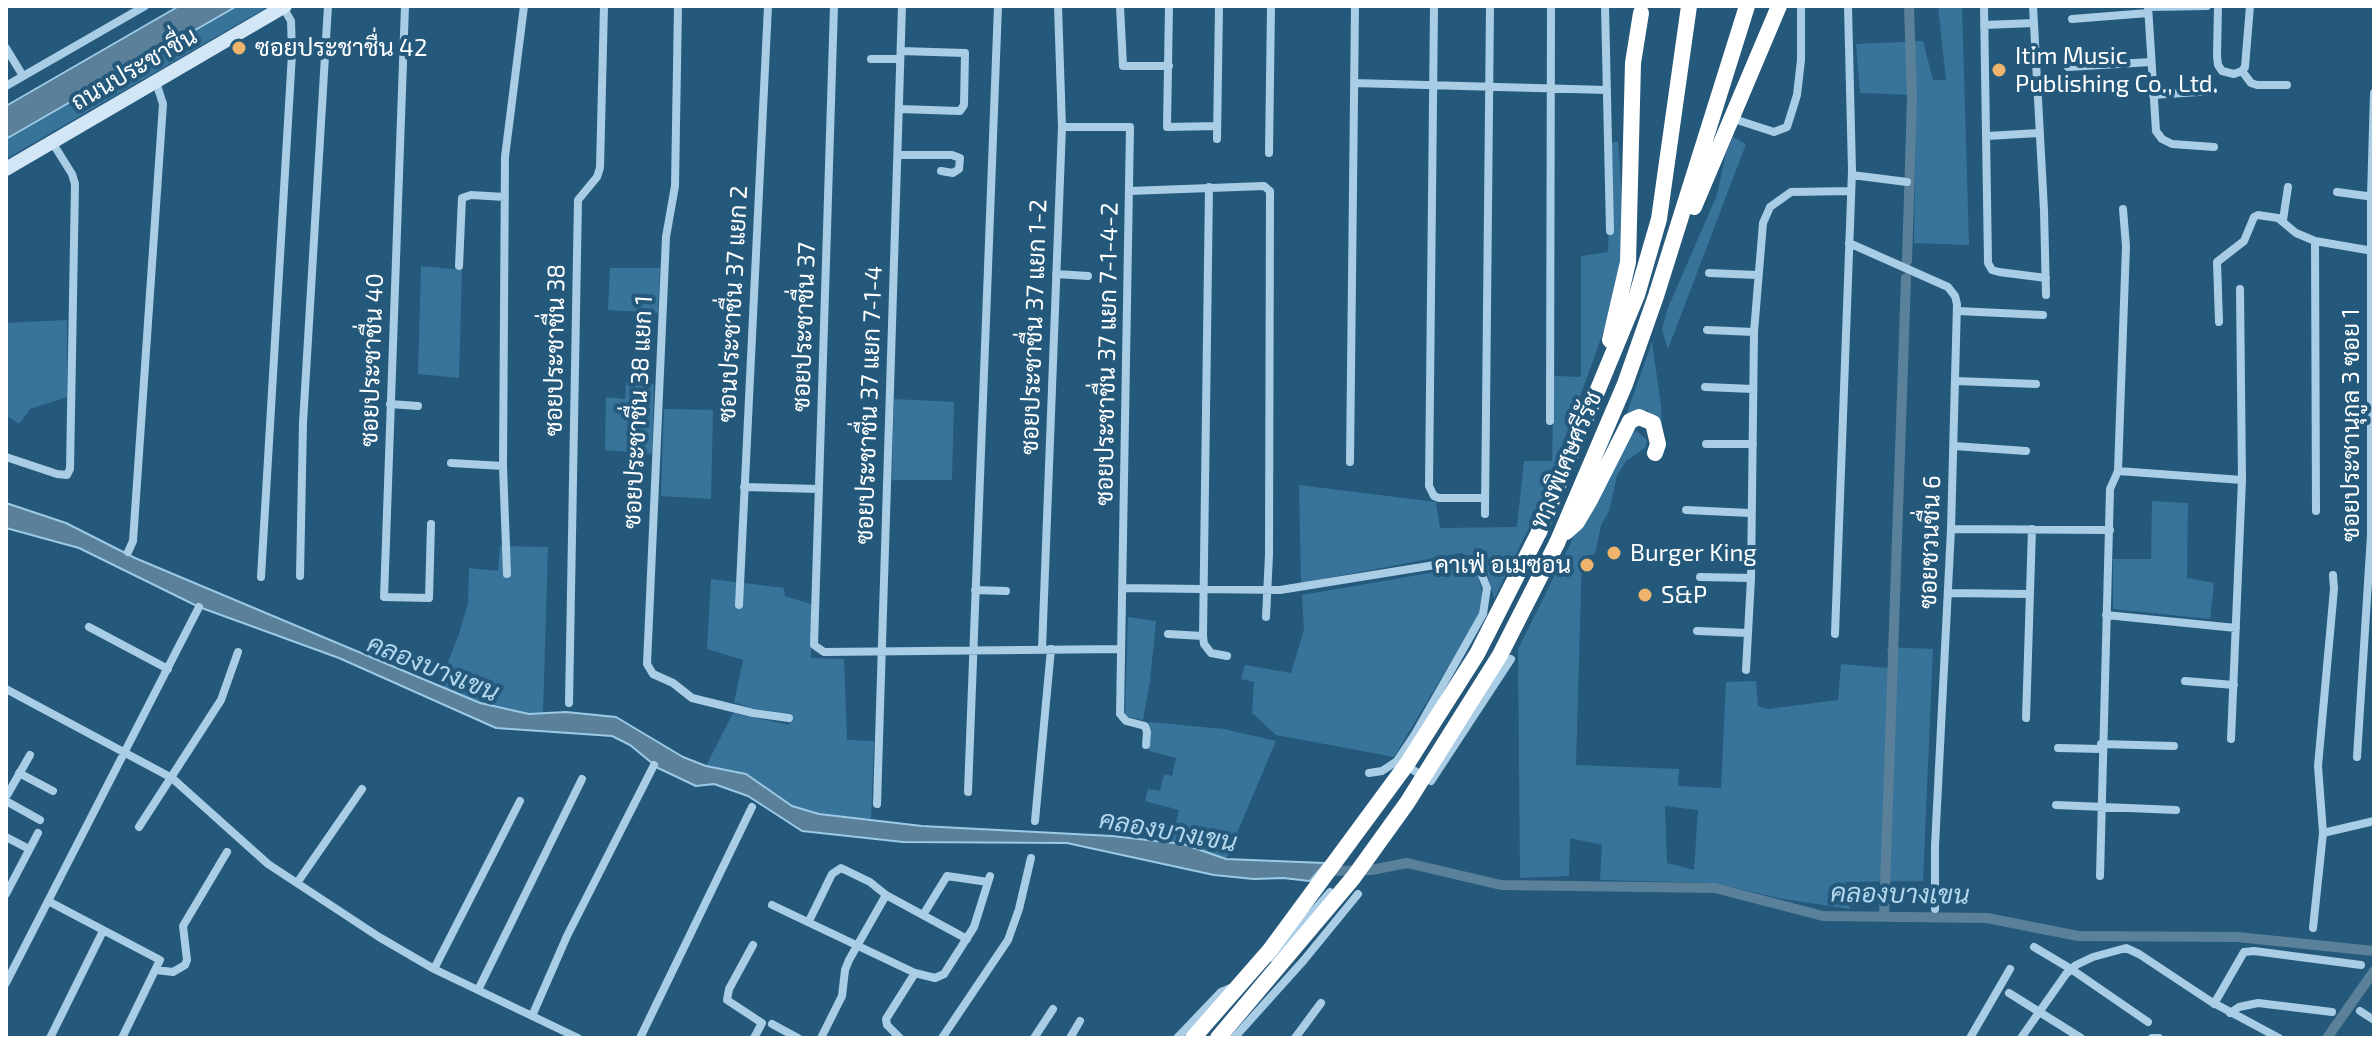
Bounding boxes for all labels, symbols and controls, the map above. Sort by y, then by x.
street label: ถนนประชาชื่น [66,21,202,117]
place label: ซอยประชาชื่น 42 [255,34,427,62]
marker: ซอยประชาชื่น 42 [230,39,248,57]
place label: Itim Music Publishing Co., Ltd. [2015,42,2218,98]
marker: Itim Music Publishing Co., Ltd. [1990,61,2008,79]
street label: ซอนประชาชื่น 37 แยก 2 [712,185,754,423]
street label: ซอยประชาชื่น 37 แยก 1-2 [1015,199,1053,455]
street label: ซอยประชาชื่น 37 แยก 7-1-4-2 [1090,202,1124,506]
street label: ซอยประชาชื่น 37 [787,242,821,412]
street label: ซอยประชาชื่น 38 [539,264,571,436]
street label: ซอยประชาชื่น 37 แยก 7-1-4 [850,265,888,545]
street label: ซอยประชาชื่น 40 [355,273,389,447]
street label: ซอยประชาชื่น 38 แยก 1 [618,295,658,529]
street label: ซอยประชานุกูล 3 ซอย 1 [2337,308,2365,542]
street label: ทางพิเศษศรีรัช [1524,387,1608,533]
street label: ซอยชวนชื่น 6 [1913,475,1947,609]
place label: Burger King [1630,539,1757,567]
marker: Burger King [1605,544,1623,562]
place label: คาเฟ่ อเมซอน [1434,551,1571,579]
marker: คาเฟ่ อเมซอน [1578,556,1596,574]
place label: S&P [1661,581,1707,609]
marker: S&P [1636,586,1654,604]
water label: คลองบางเขน [363,627,503,709]
water label: คลองบางเขน [1097,804,1239,858]
water label: คลองบางเขน [1830,877,1970,911]

